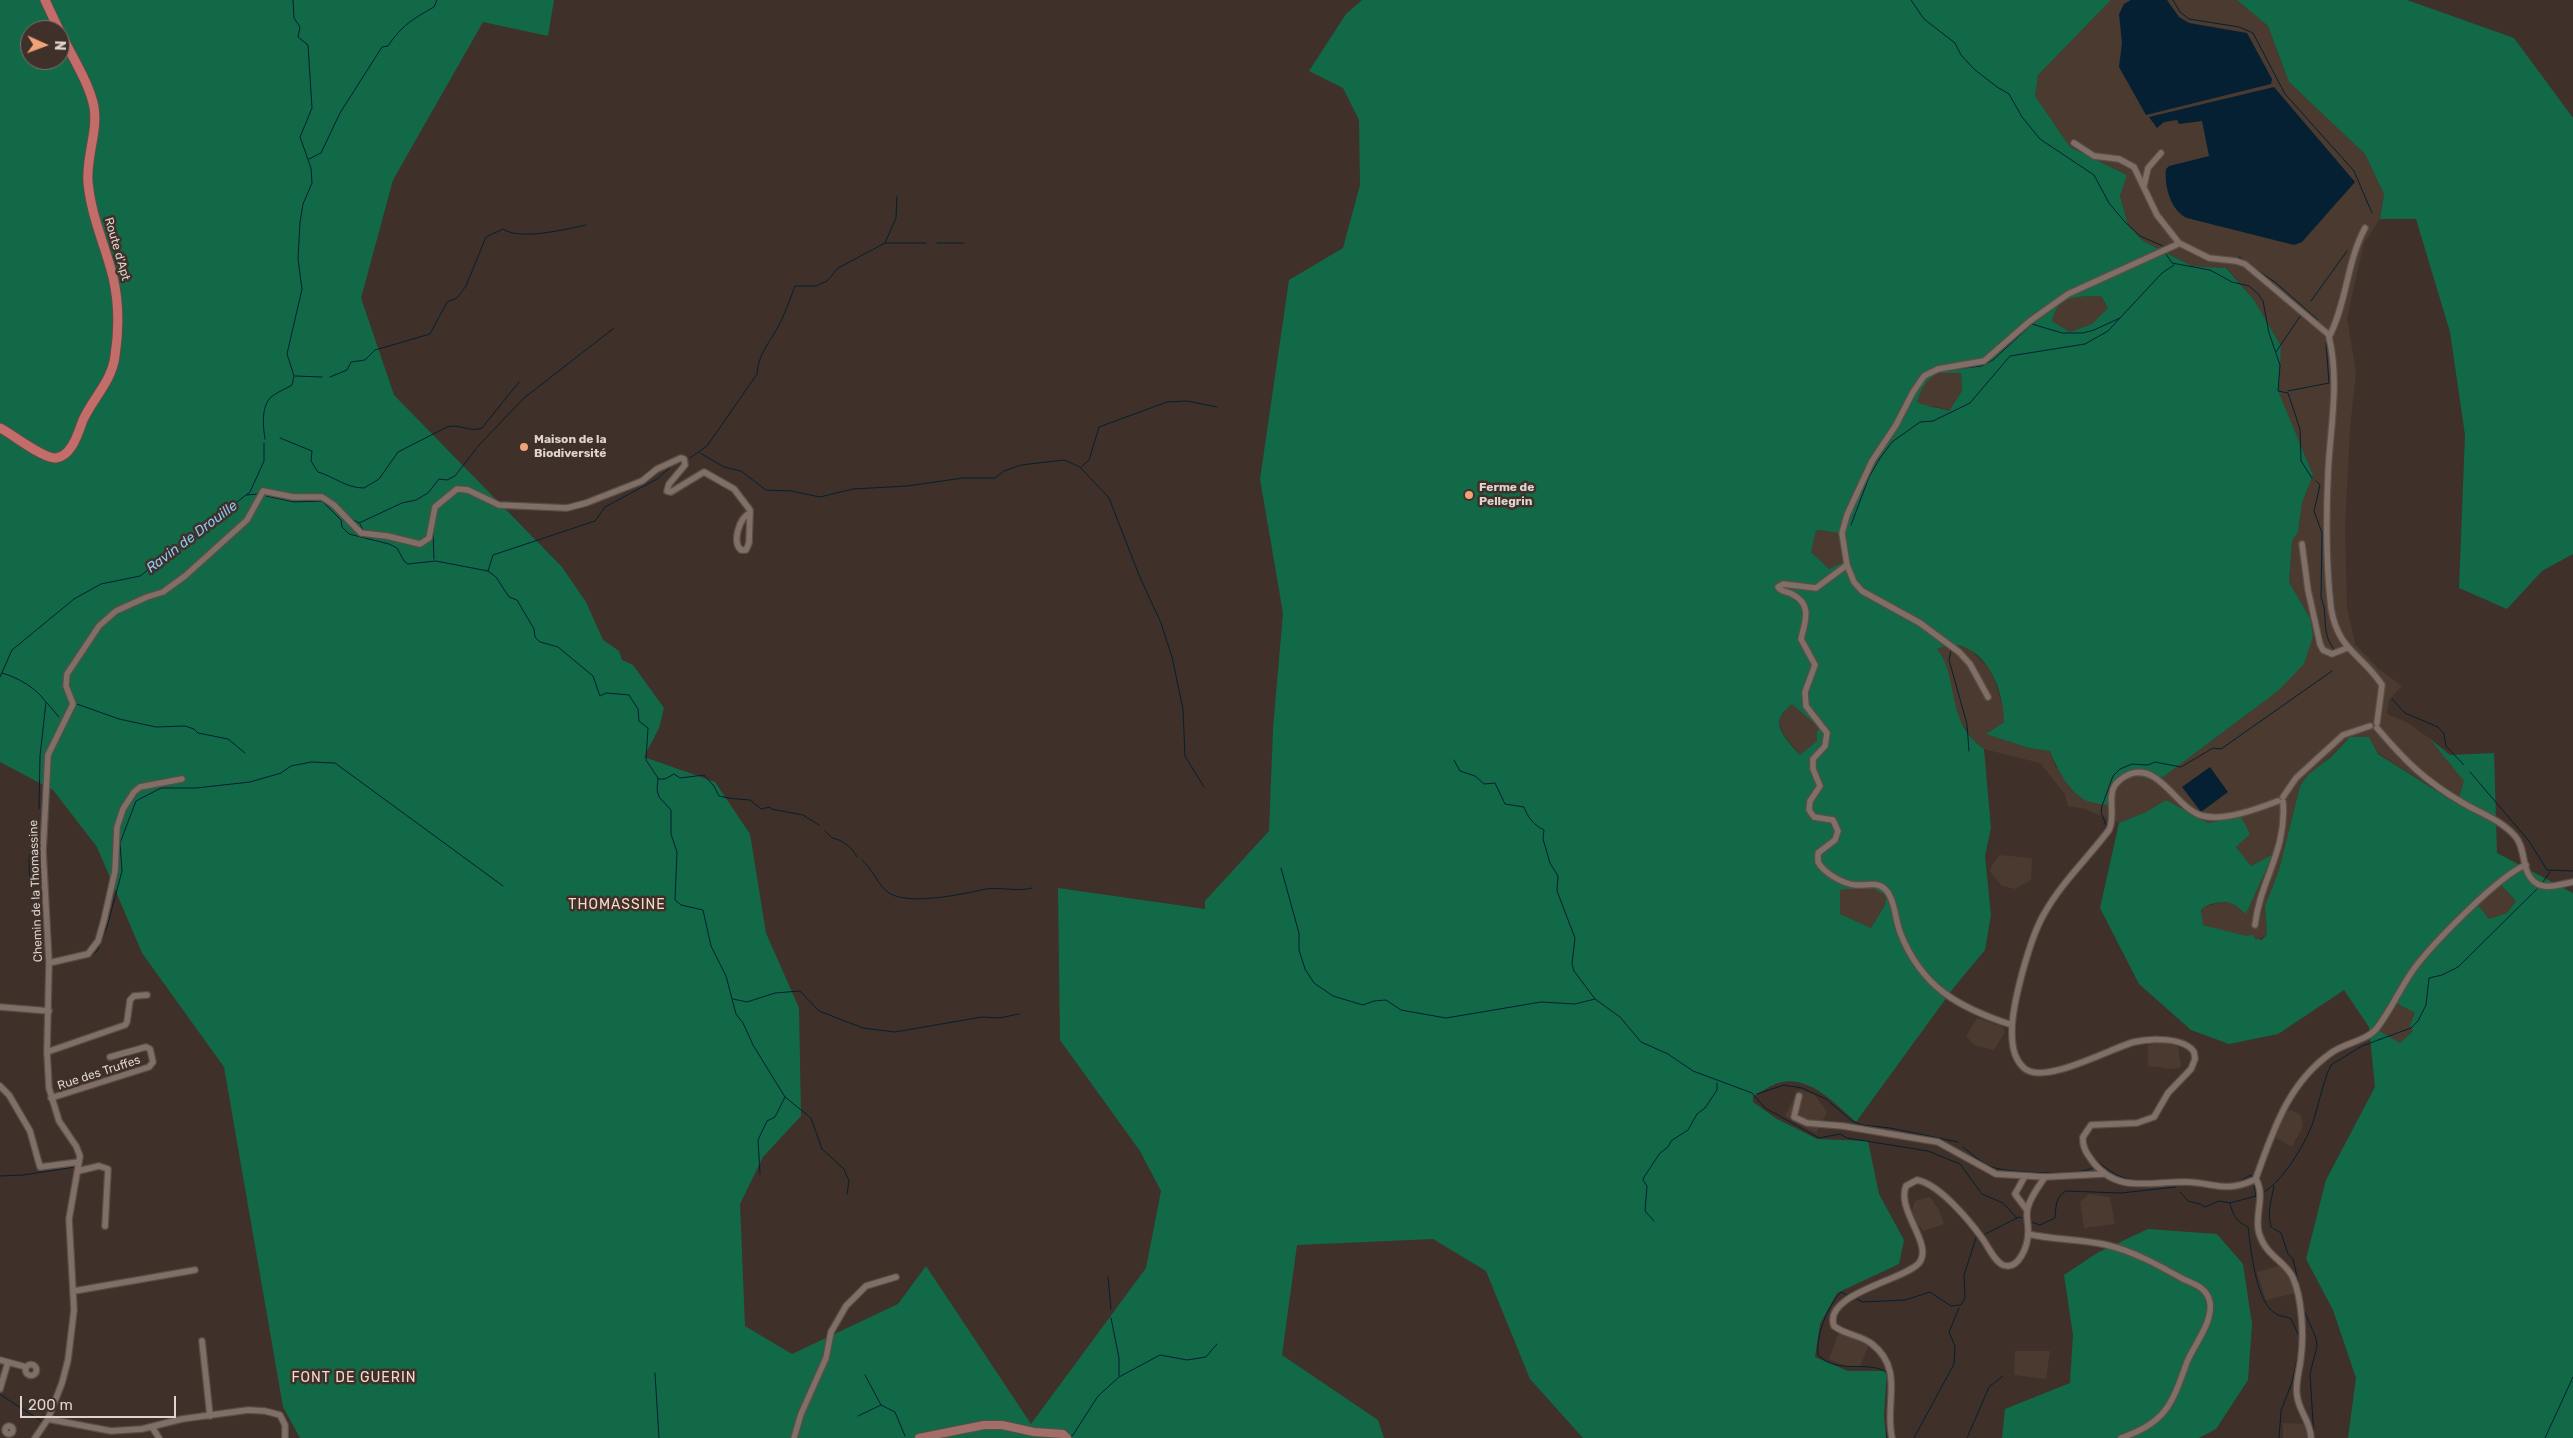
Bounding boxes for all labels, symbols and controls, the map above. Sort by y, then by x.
north arrow [20,20,70,70]
text: N [51,40,68,51]
street label: Route d'Apt [101,216,133,282]
place label: Maison de la Biodiversité [534,433,606,461]
marker: Maison de la Biodiversité [518,441,530,453]
place label: Ferme de Pellegrin [1479,481,1534,509]
marker: Ferme de Pellegrin [1463,489,1475,501]
water label: Ravin de Drouille [143,497,241,577]
street label: Chemin de la Thomassine [26,820,46,962]
district label: THOMASSINE [567,897,667,913]
street label: Rue des Truffes [56,1053,142,1093]
district label: FONT DE GUERIN [290,1370,418,1386]
scale bar [22,1386,179,1418]
text: 200 m [28,1396,73,1414]

